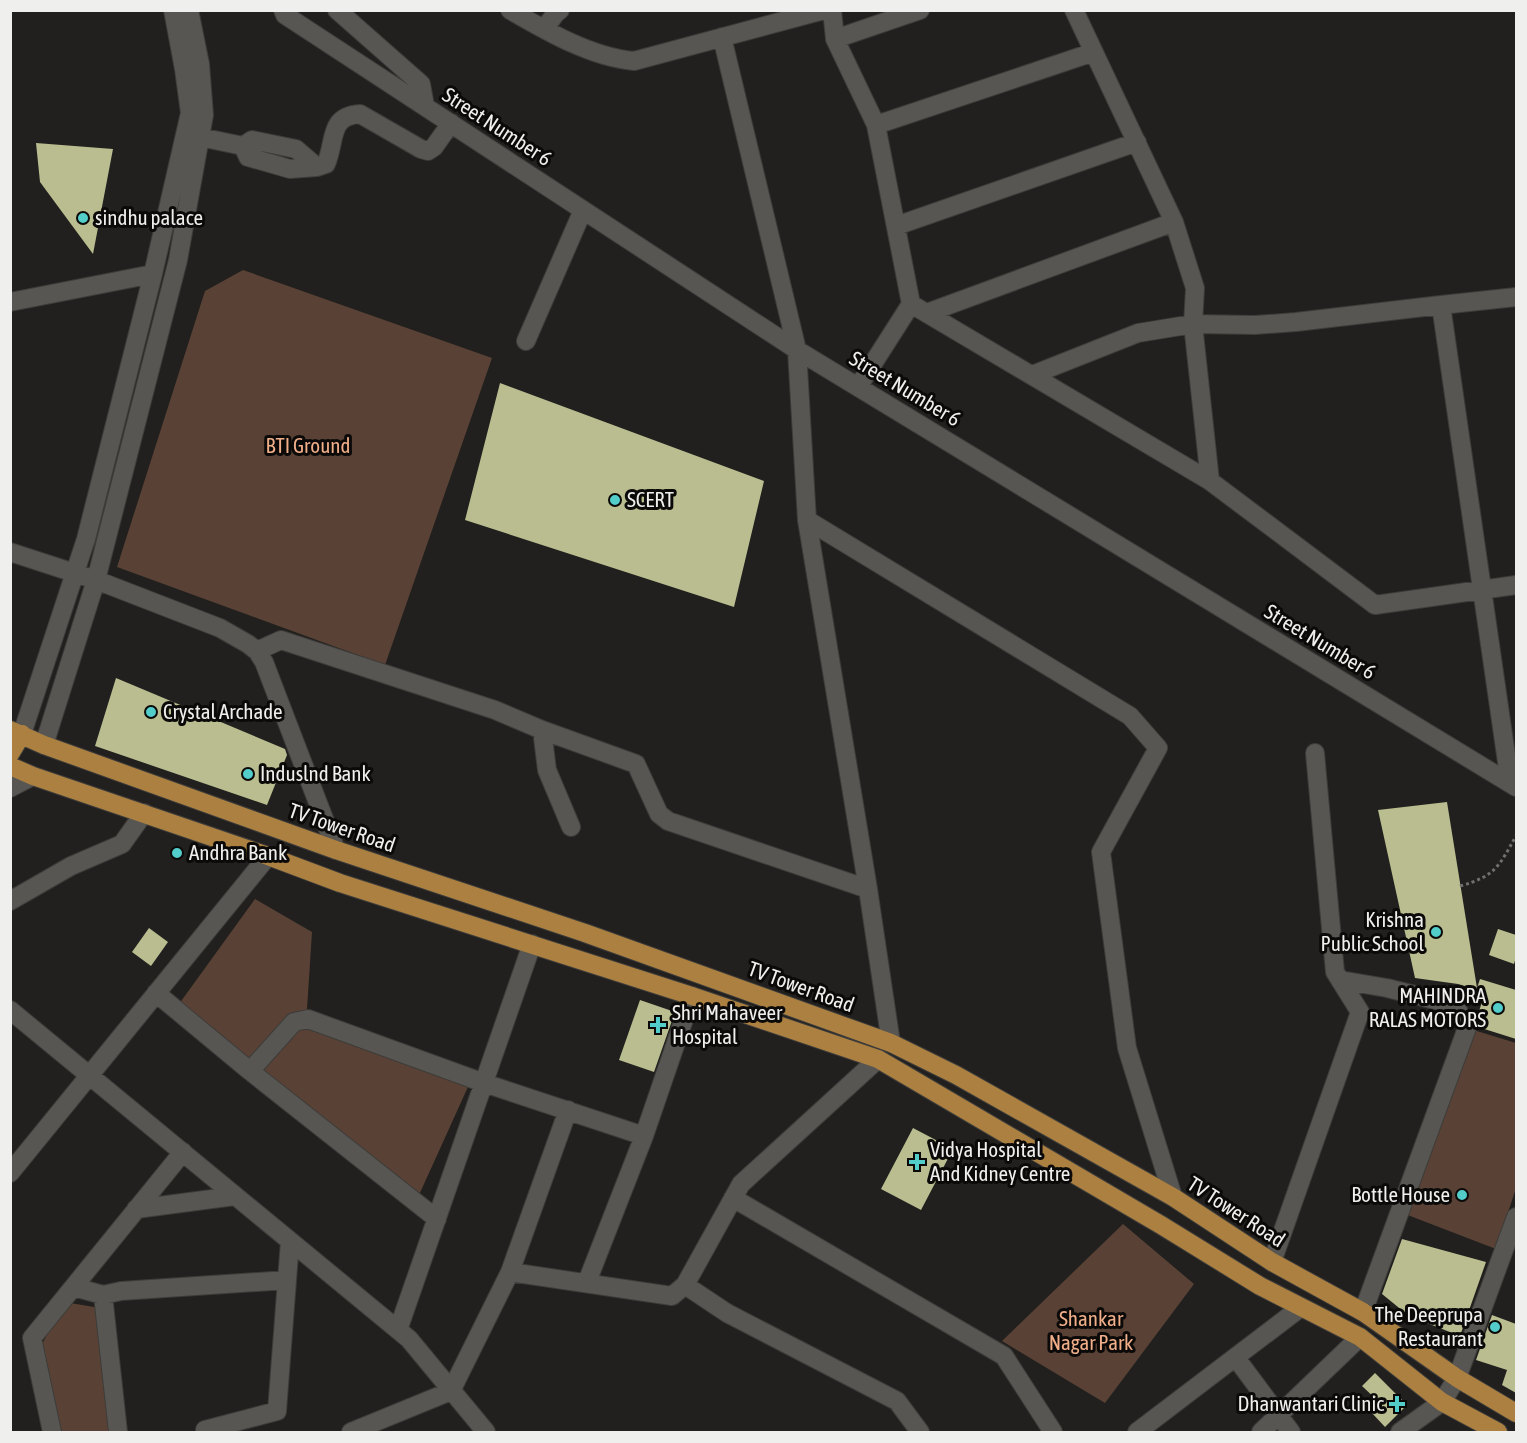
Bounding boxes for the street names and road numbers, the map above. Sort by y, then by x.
street label: Street Number 6 [439,82,557,170]
street label: Street Number 6 [846,346,965,431]
street label: Street Number 6 [1261,599,1380,684]
street label: TV Tower Road [286,798,399,856]
street label: TV Tower Road [745,956,858,1016]
street label: TV Tower Road [1183,1171,1290,1251]

